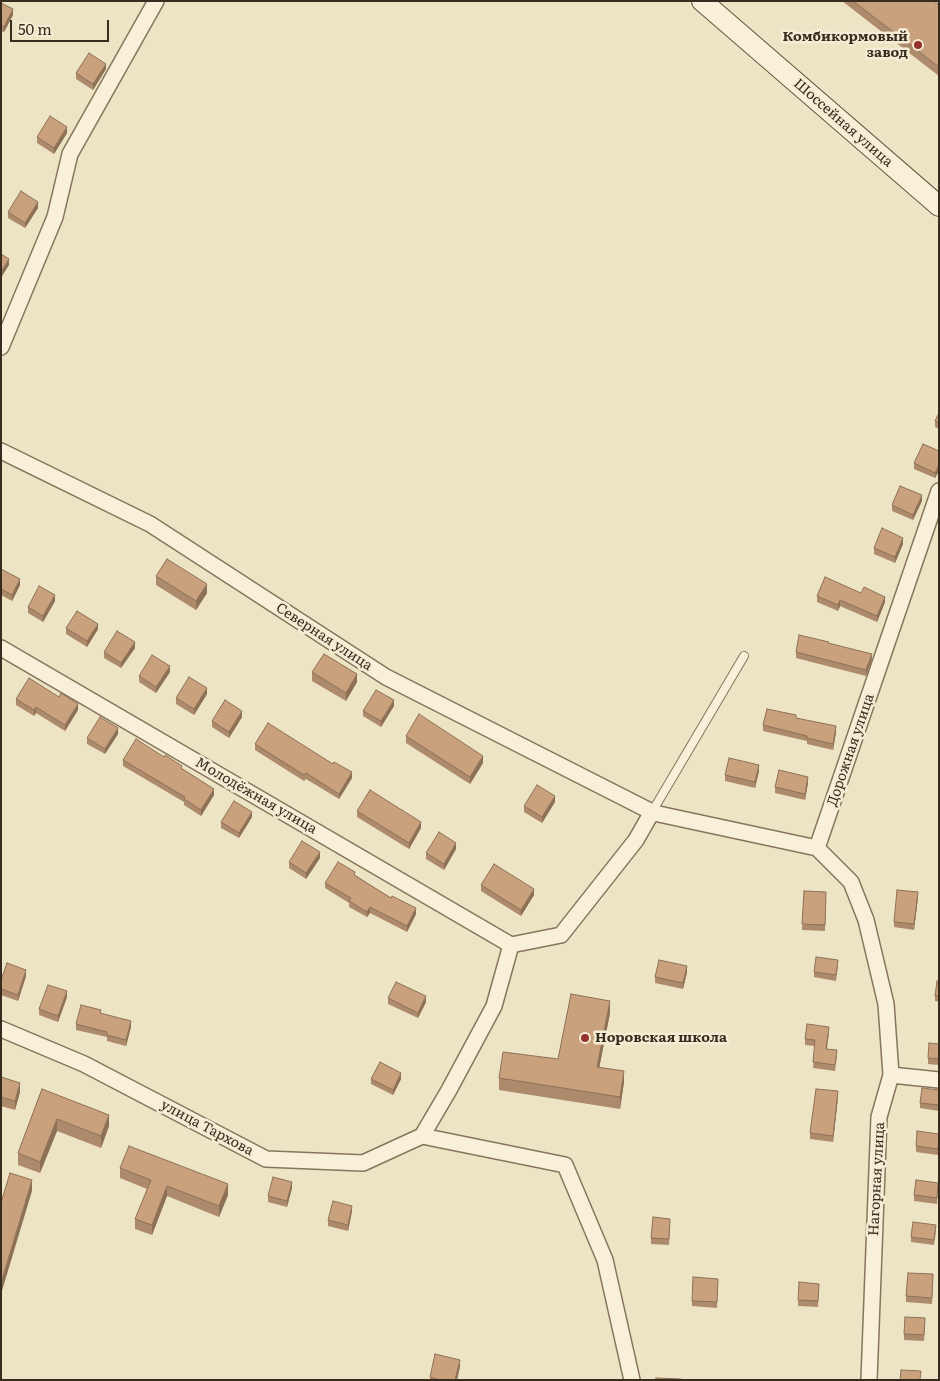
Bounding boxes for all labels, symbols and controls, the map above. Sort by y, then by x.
scale bar [12,10,111,42]
text: 50 m [18,17,52,40]
place label: Комбикормовый завод [782,29,908,62]
marker: Комбикормовый завод [912,39,924,51]
street label: Шоссейная улица [790,75,896,171]
street label: Северная улица [273,600,375,674]
street label: Дорожная улица [824,692,878,808]
street label: Молодёжная улица [192,754,320,838]
place label: Норовская школа [595,1030,727,1046]
marker: Норовская школа [579,1032,591,1044]
street label: улица Тархова [158,1097,256,1159]
street label: Нагорная улица [866,1122,888,1236]

